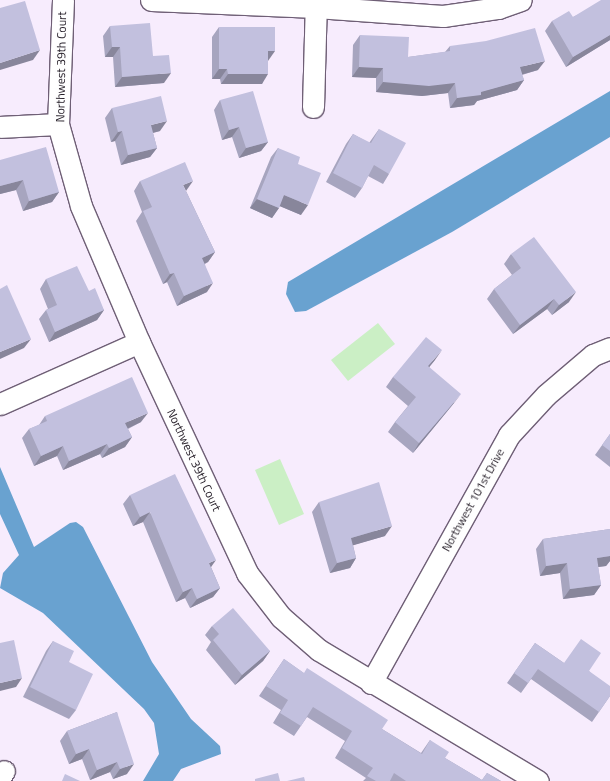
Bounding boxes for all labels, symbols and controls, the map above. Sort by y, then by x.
street label: Northwest 39th Court [53,11,69,123]
street label: Northwest 39th Court [164,407,224,513]
street label: Northwest 101st Drive [439,446,507,554]

